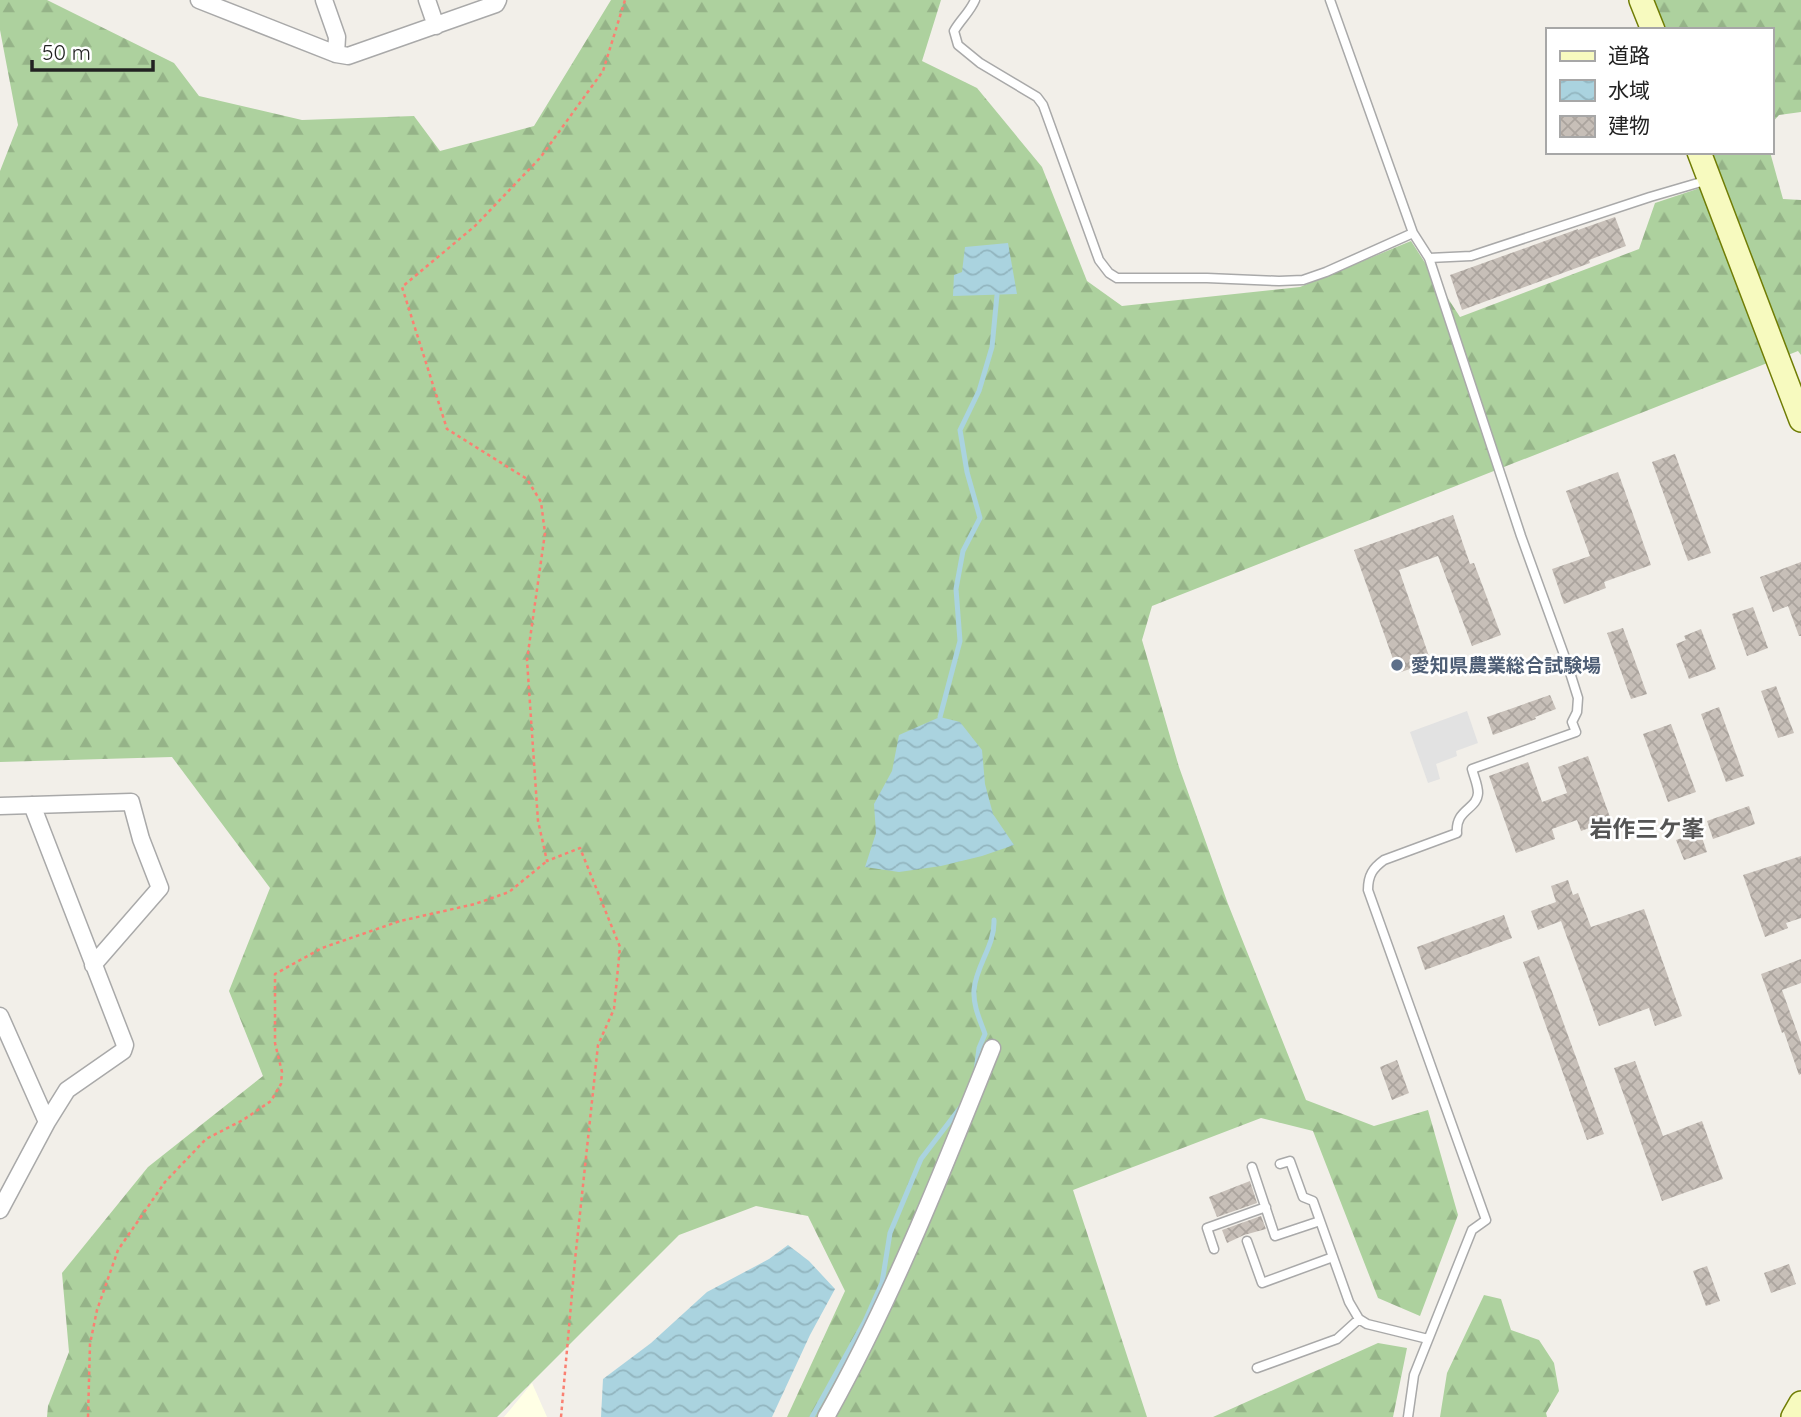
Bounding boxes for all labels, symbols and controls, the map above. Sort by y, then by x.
scale bar [32,28,152,72]
legend [1546,28,1773,154]
text: 50 m [42,39,91,65]
text: 道路 [1608,42,1650,68]
text: 水域 [1608,77,1650,103]
text: 建物 [1608,112,1650,138]
place label: 愛知県農業総合試験場 [1411,653,1601,677]
marker: 愛知県農業総合試験場 [1389,657,1405,673]
district label: 岩作三ケ峯 [1590,814,1705,843]

